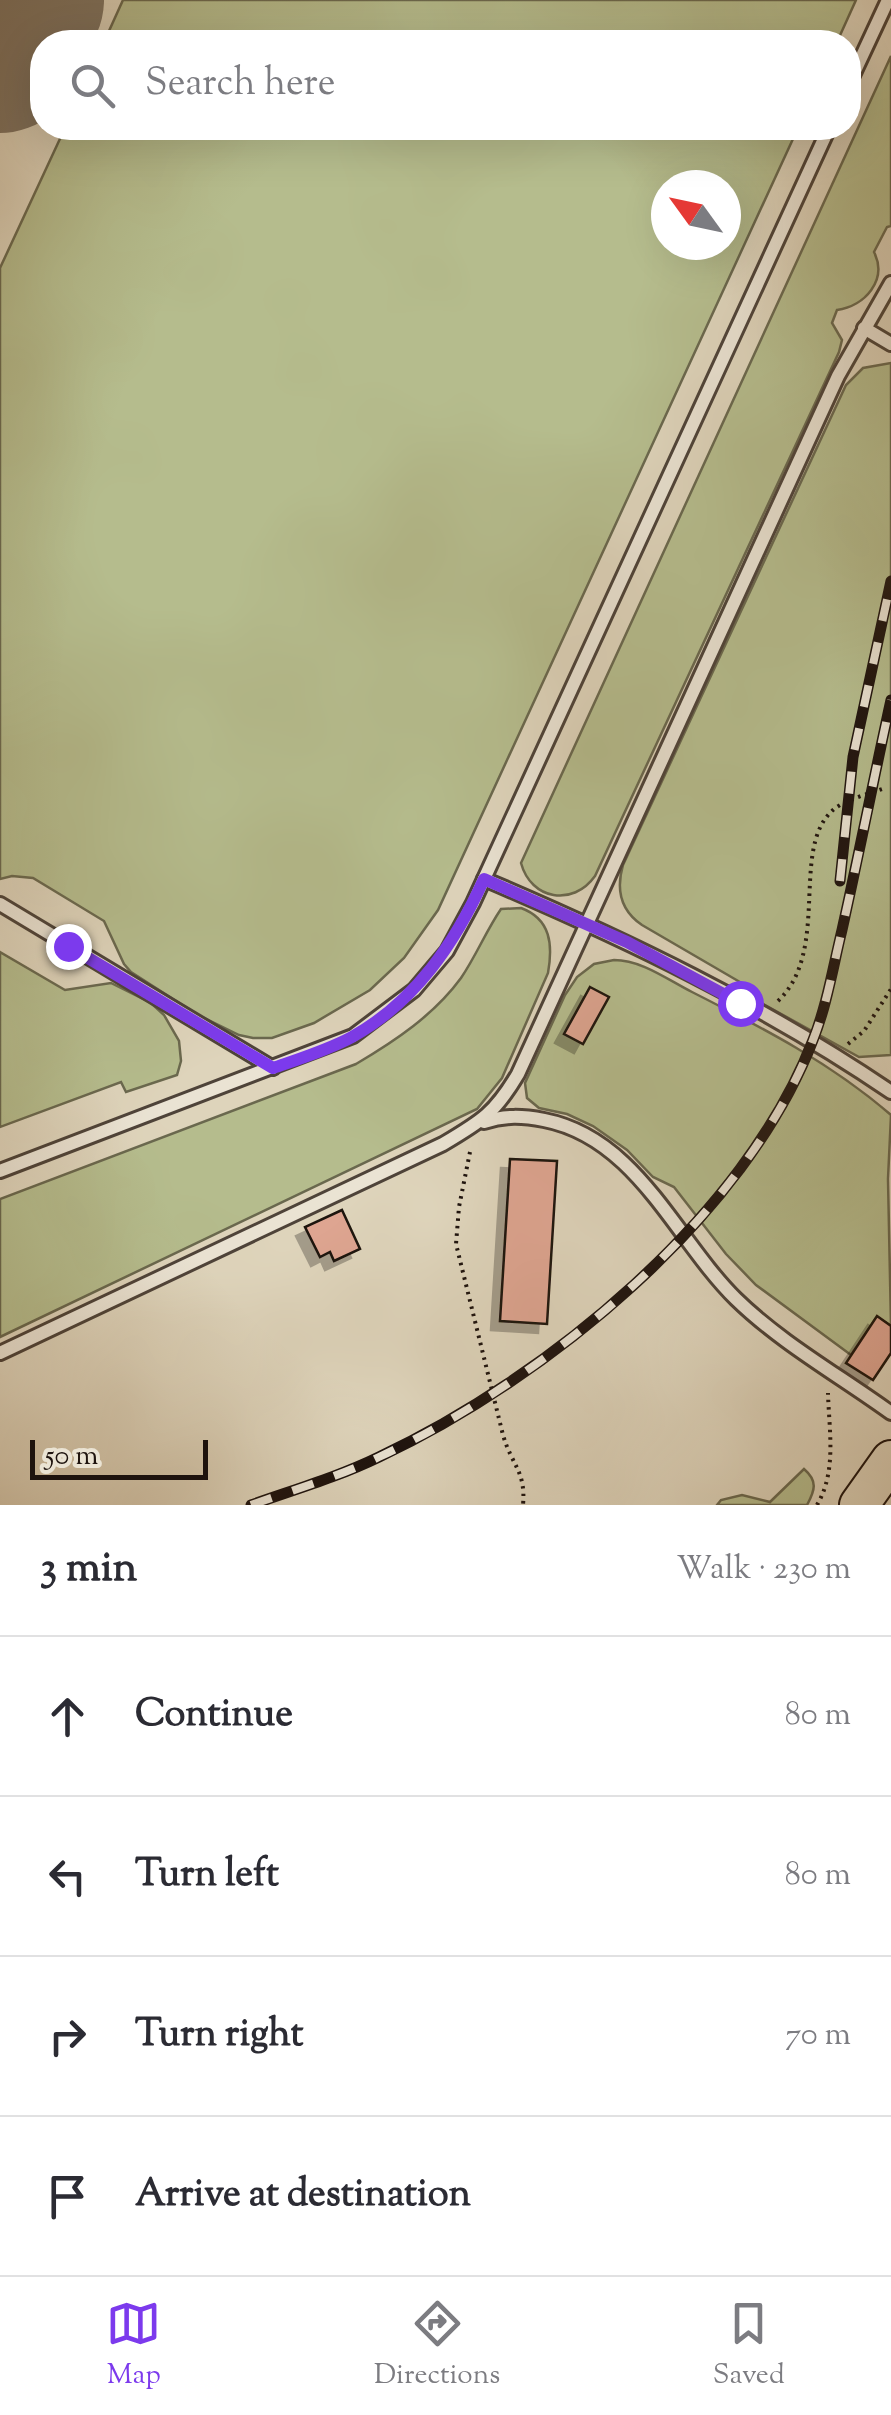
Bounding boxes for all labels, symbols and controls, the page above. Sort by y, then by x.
search box [30,30,861,140]
icon: search [65,58,120,113]
text: Search here [145,58,336,112]
north arrow [651,170,741,260]
route end [46,924,92,970]
route start [718,981,764,1027]
scale bar [30,1435,208,1480]
text: 50 m [45,1437,99,1477]
text: 3 min [40,1540,137,1600]
text: Walk · 230 m [676,1547,851,1593]
icon: ahead [40,1689,95,1744]
text: Continue [135,1689,293,1743]
text: 80 m [785,1693,851,1739]
icon: left [40,1849,95,1904]
text: Turn left [135,1849,279,1903]
text: 80 m [785,1853,851,1899]
icon: right [40,2009,95,2064]
text: Turn right [135,2009,303,2063]
text: 70 m [785,2013,851,2059]
icon: arrive [40,2169,95,2224]
text: Arrive at destination [135,2169,471,2223]
tab: Map [106,2296,161,2396]
tab: Directions [374,2296,500,2396]
tab: Saved [713,2296,785,2396]

